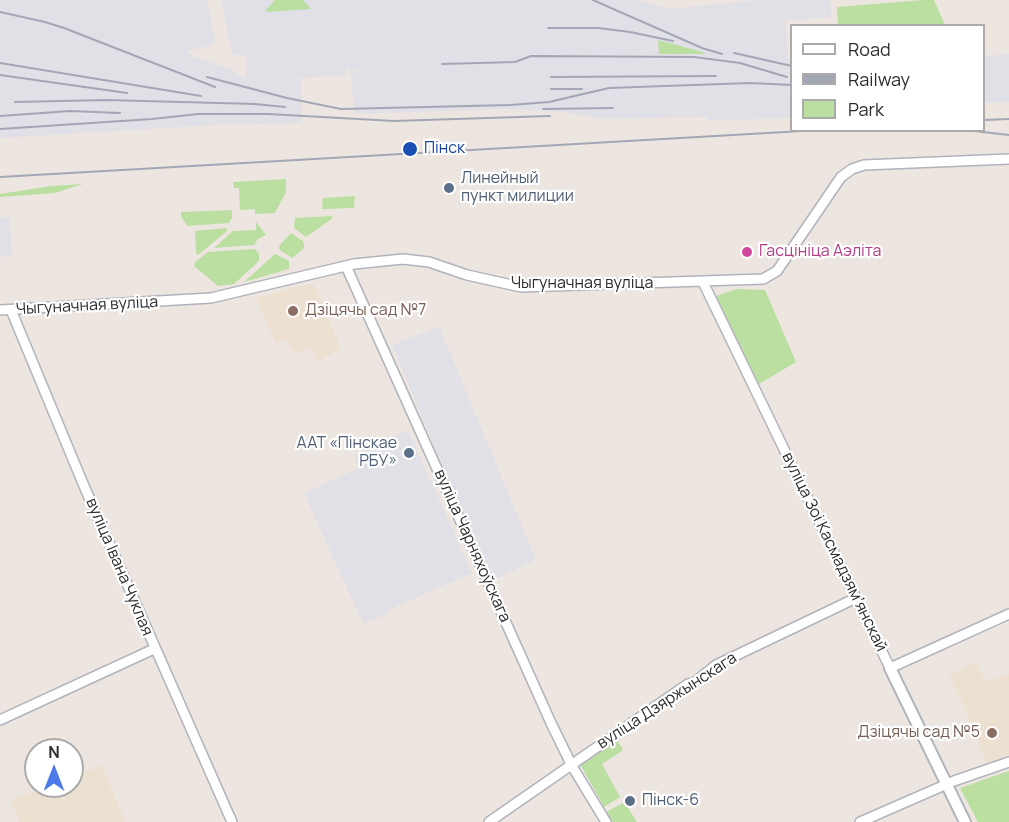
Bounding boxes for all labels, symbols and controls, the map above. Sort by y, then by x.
legend [790,24,985,132]
text: Road [848,37,891,61]
text: Railway [848,67,910,91]
text: Park [848,97,884,121]
place label: Пінск [424,139,465,159]
marker: Пінск [401,140,419,158]
place label: Линейный пункт милиции [461,169,574,207]
marker: Линейный пункт милиции [442,181,456,195]
place label: Гасцініца Аэліта [759,242,881,262]
marker: Гасцініца Аэліта [740,245,754,259]
street label: Чыгуначная вуліца [511,274,653,294]
street label: Чыгуначная вуліца [15,293,159,319]
place label: Дзіцячы сад №7 [305,301,426,321]
marker: Дзіцячы сад №7 [286,304,300,318]
place label: ААТ «Пінскае РБУ» [297,434,397,472]
marker: ААТ «Пінскае РБУ» [402,446,416,460]
street label: вуліца Зоі Касмадзямʼянскай [777,449,891,655]
street label: вуліца Чарняхоўскага [430,466,514,626]
street label: вуліца Івана Чуклая [81,495,157,639]
street label: вуліца Дзяржынскага [594,649,740,753]
place label: Дзіцячы сад №5 [858,723,980,743]
marker: Дзіцячы сад №5 [985,726,999,740]
north arrow [24,738,84,798]
text: N [48,741,60,763]
place label: Пінск-6 [642,791,699,811]
marker: Пінск-6 [623,794,637,808]

